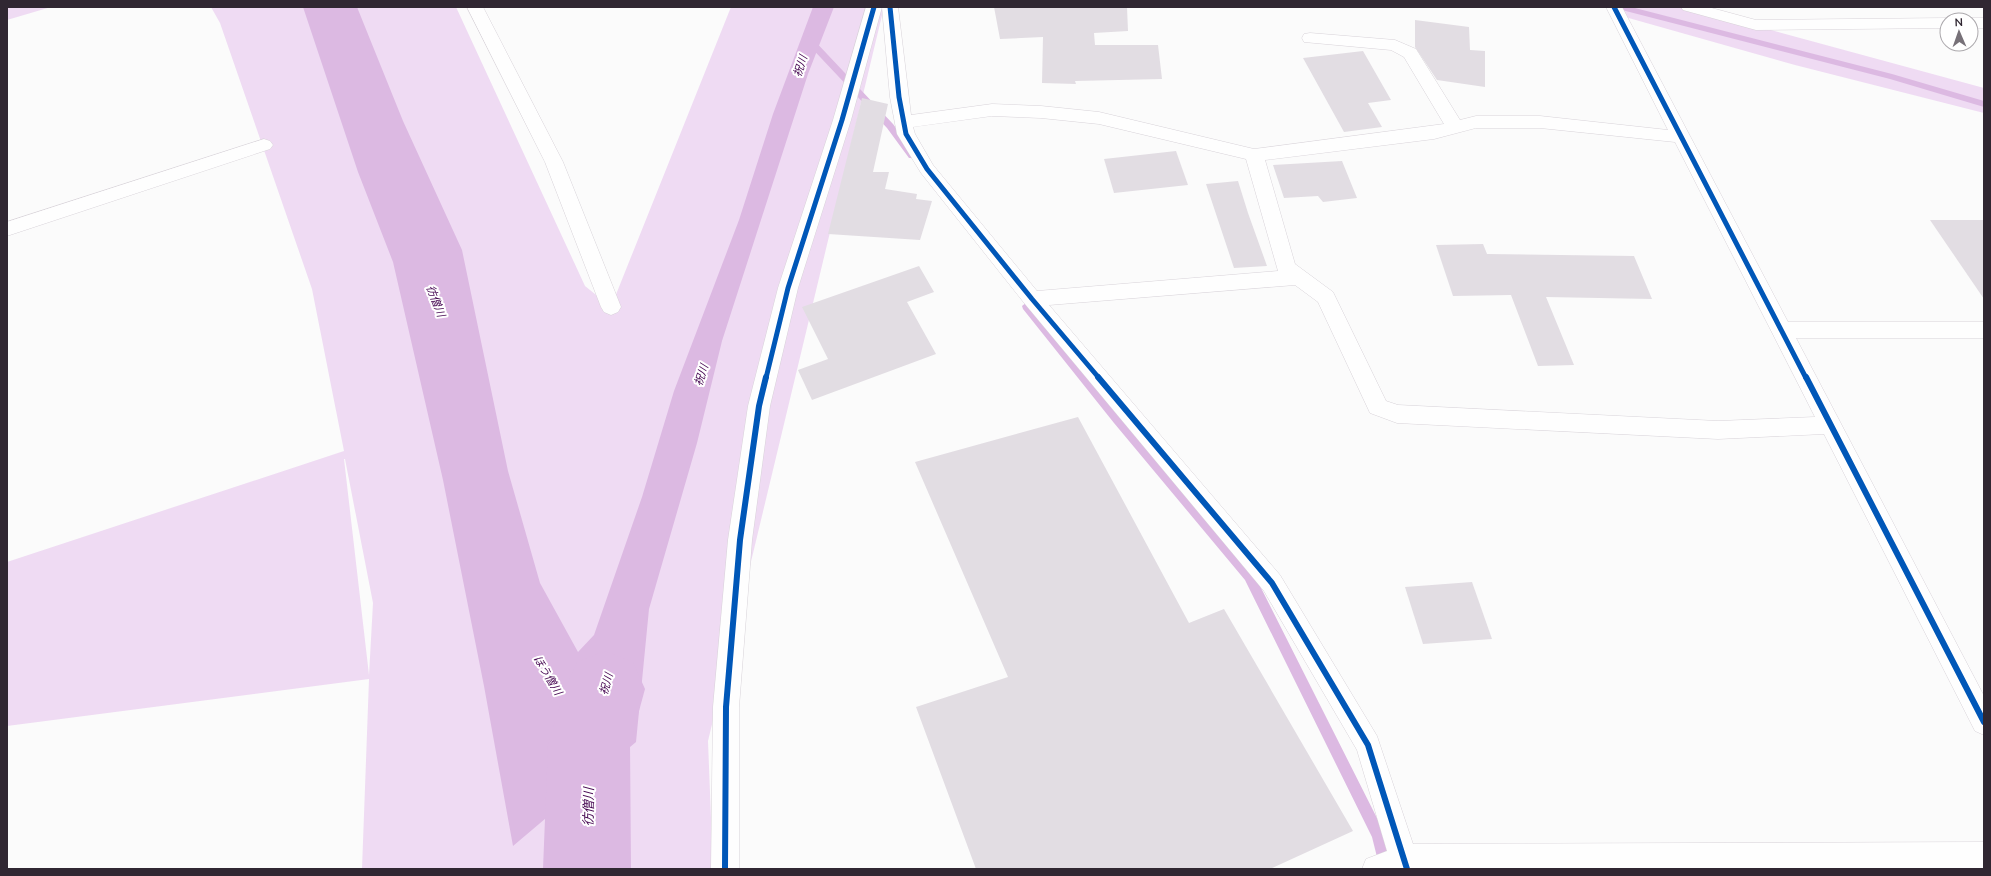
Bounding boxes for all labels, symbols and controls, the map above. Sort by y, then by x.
north arrow [1939,12,1979,52]
text: N [1954,15,1963,29]
water label: 祝川 [790,52,810,79]
water label: 彷僧川 [424,283,449,320]
water label: 祝川 [691,361,711,388]
water label: ほう僧川 [531,653,566,698]
water label: 祝川 [596,671,616,697]
water label: 彷僧川 [580,785,596,827]

